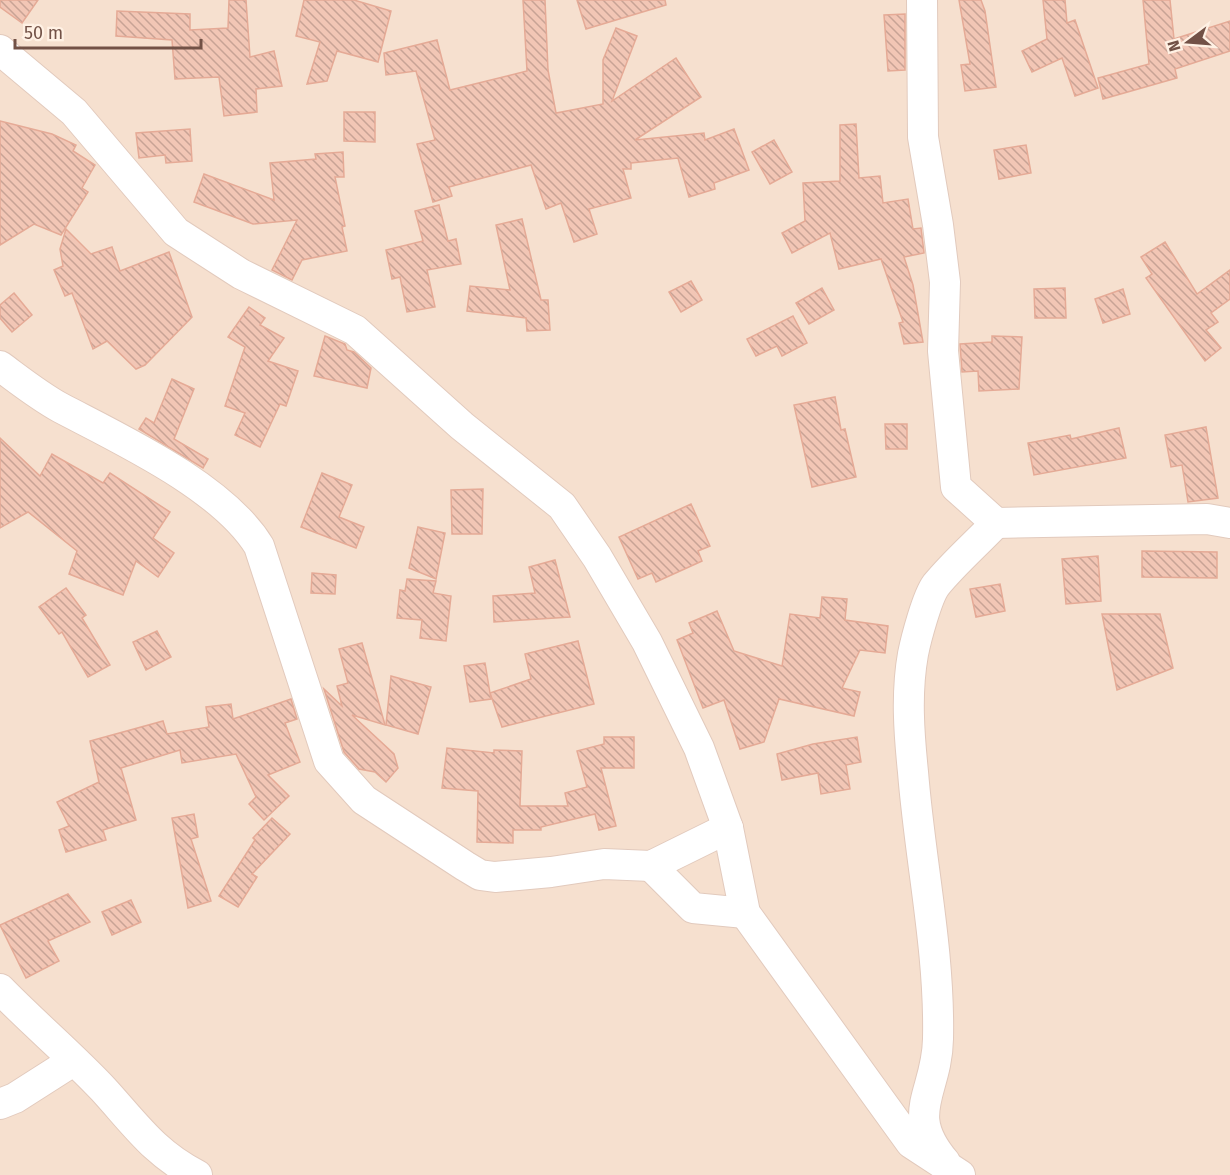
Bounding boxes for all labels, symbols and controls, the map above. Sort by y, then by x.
scale bar [15,12,201,50]
north arrow [1158,12,1218,72]
text: 50 m [24,22,63,44]
text: N [1163,38,1185,54]

